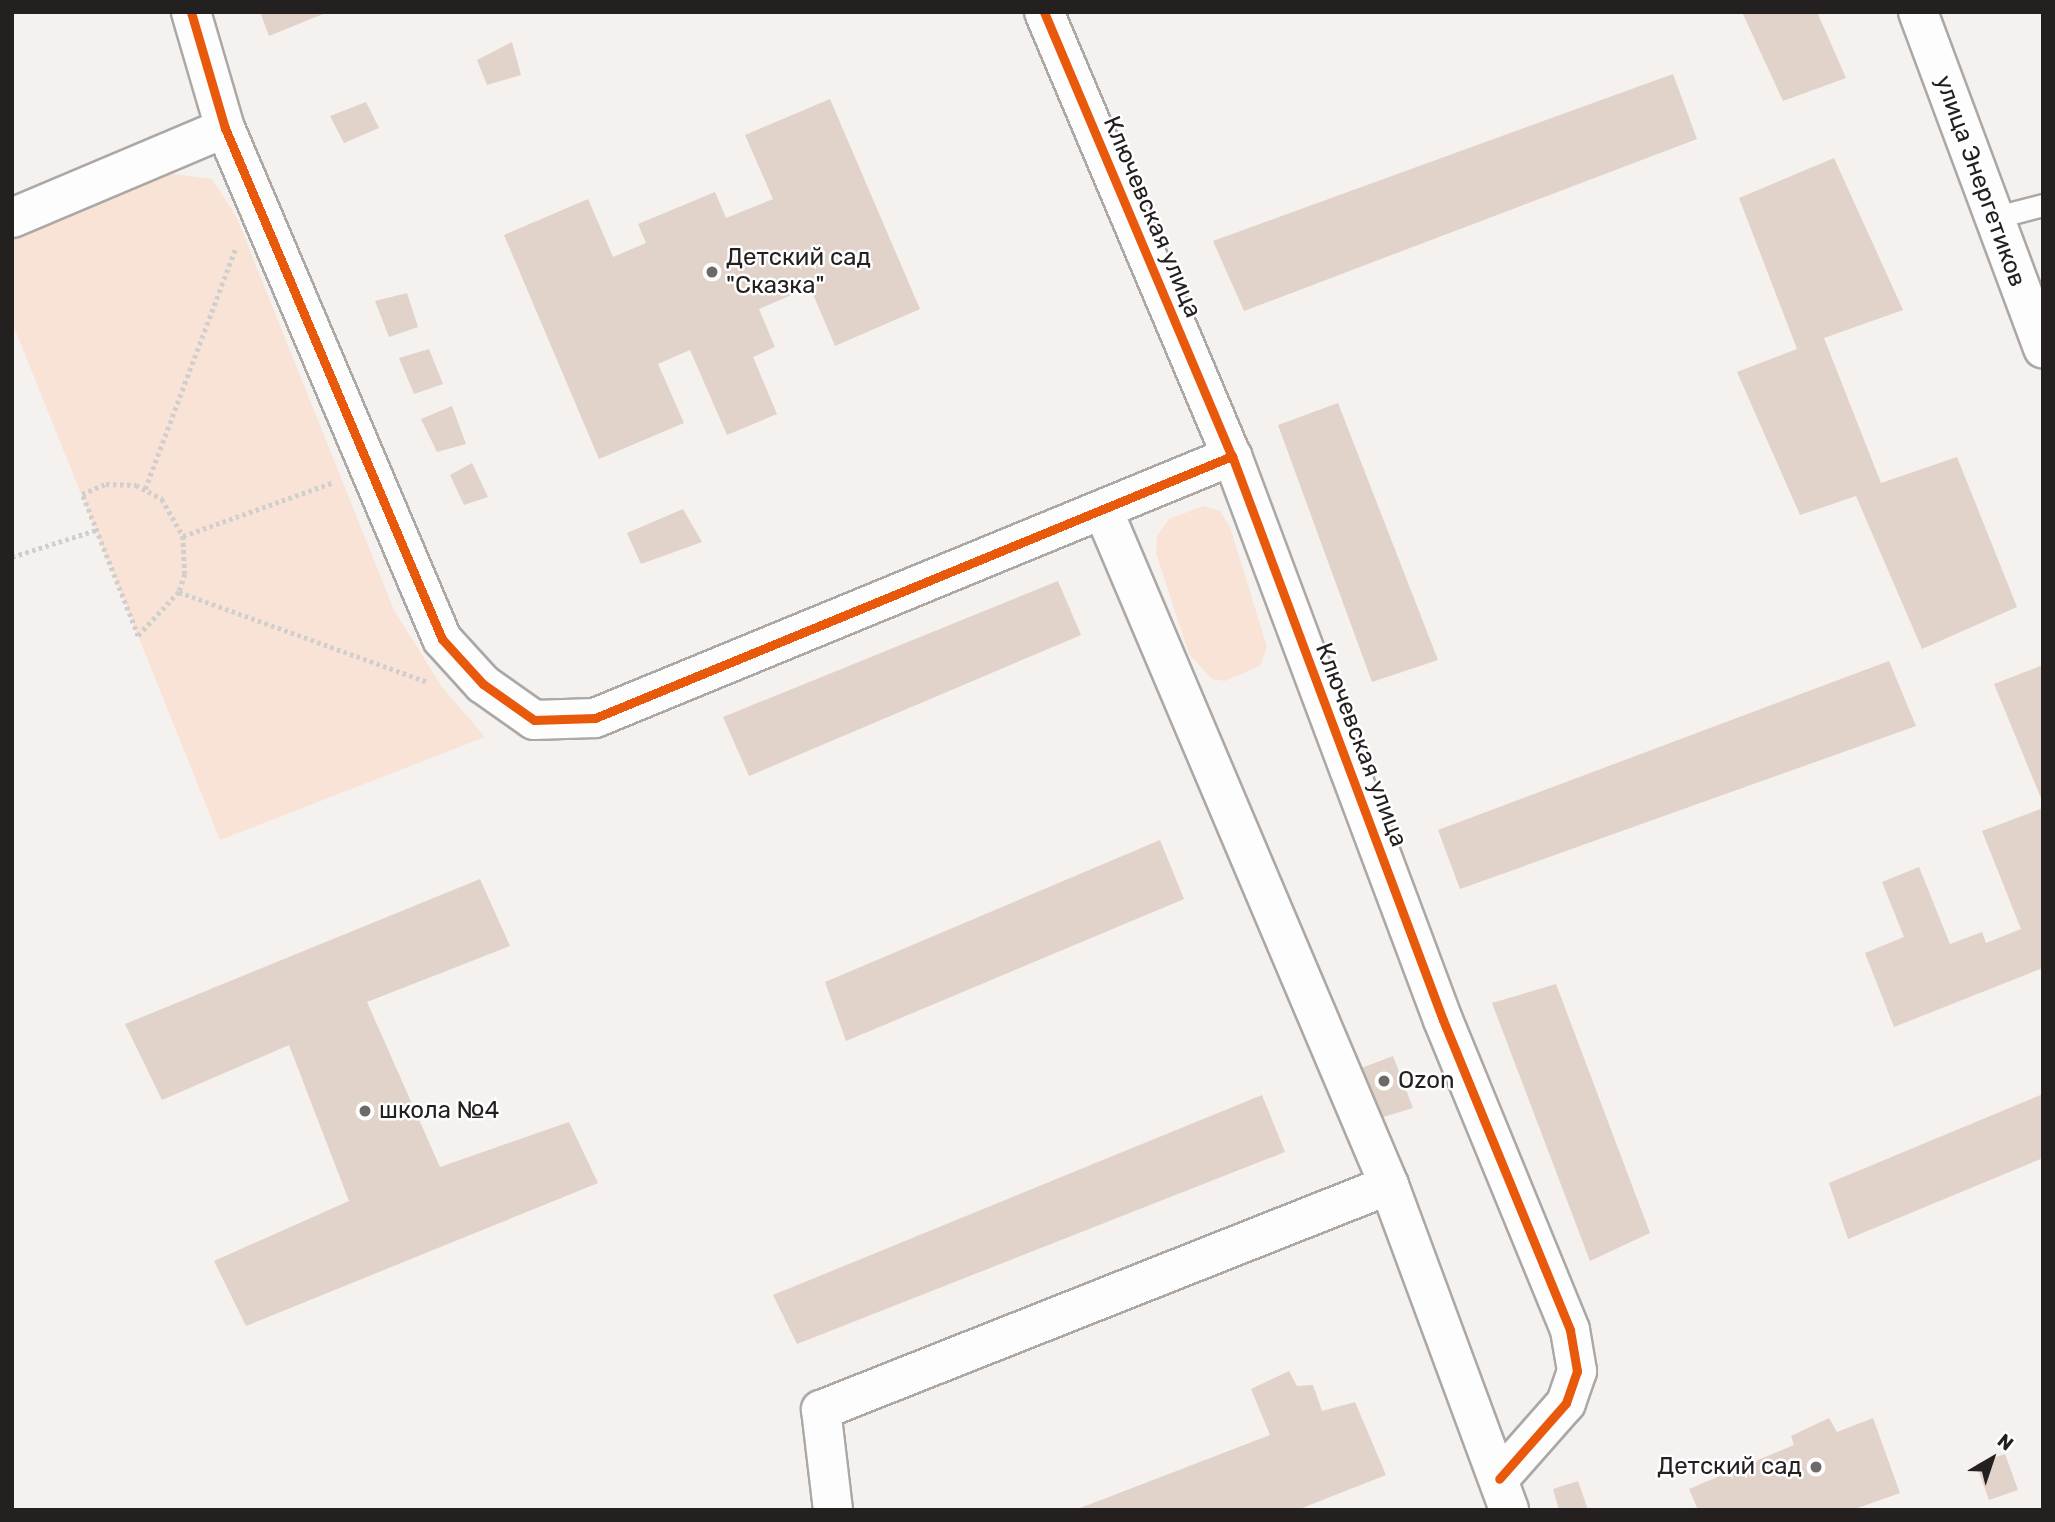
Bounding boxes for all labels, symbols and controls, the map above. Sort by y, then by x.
street label: улица Энергетиков [1928,71,2032,291]
street label: Ключевская улица [1097,112,1207,322]
place label: Детский сад "Сказка" [726,244,871,300]
marker: Детский сад "Сказка" [704,264,720,280]
street label: Ключевская улица [1309,639,1413,851]
place label: Ozon [1398,1067,1455,1095]
marker: Ozon [1376,1073,1392,1089]
place label: школа №4 [379,1097,499,1125]
marker: школа №4 [357,1103,373,1119]
north arrow [1957,1424,2027,1494]
text: N [1993,1429,2018,1456]
place label: Детский сад [1657,1453,1802,1481]
marker: Детский сад [1808,1459,1824,1475]

